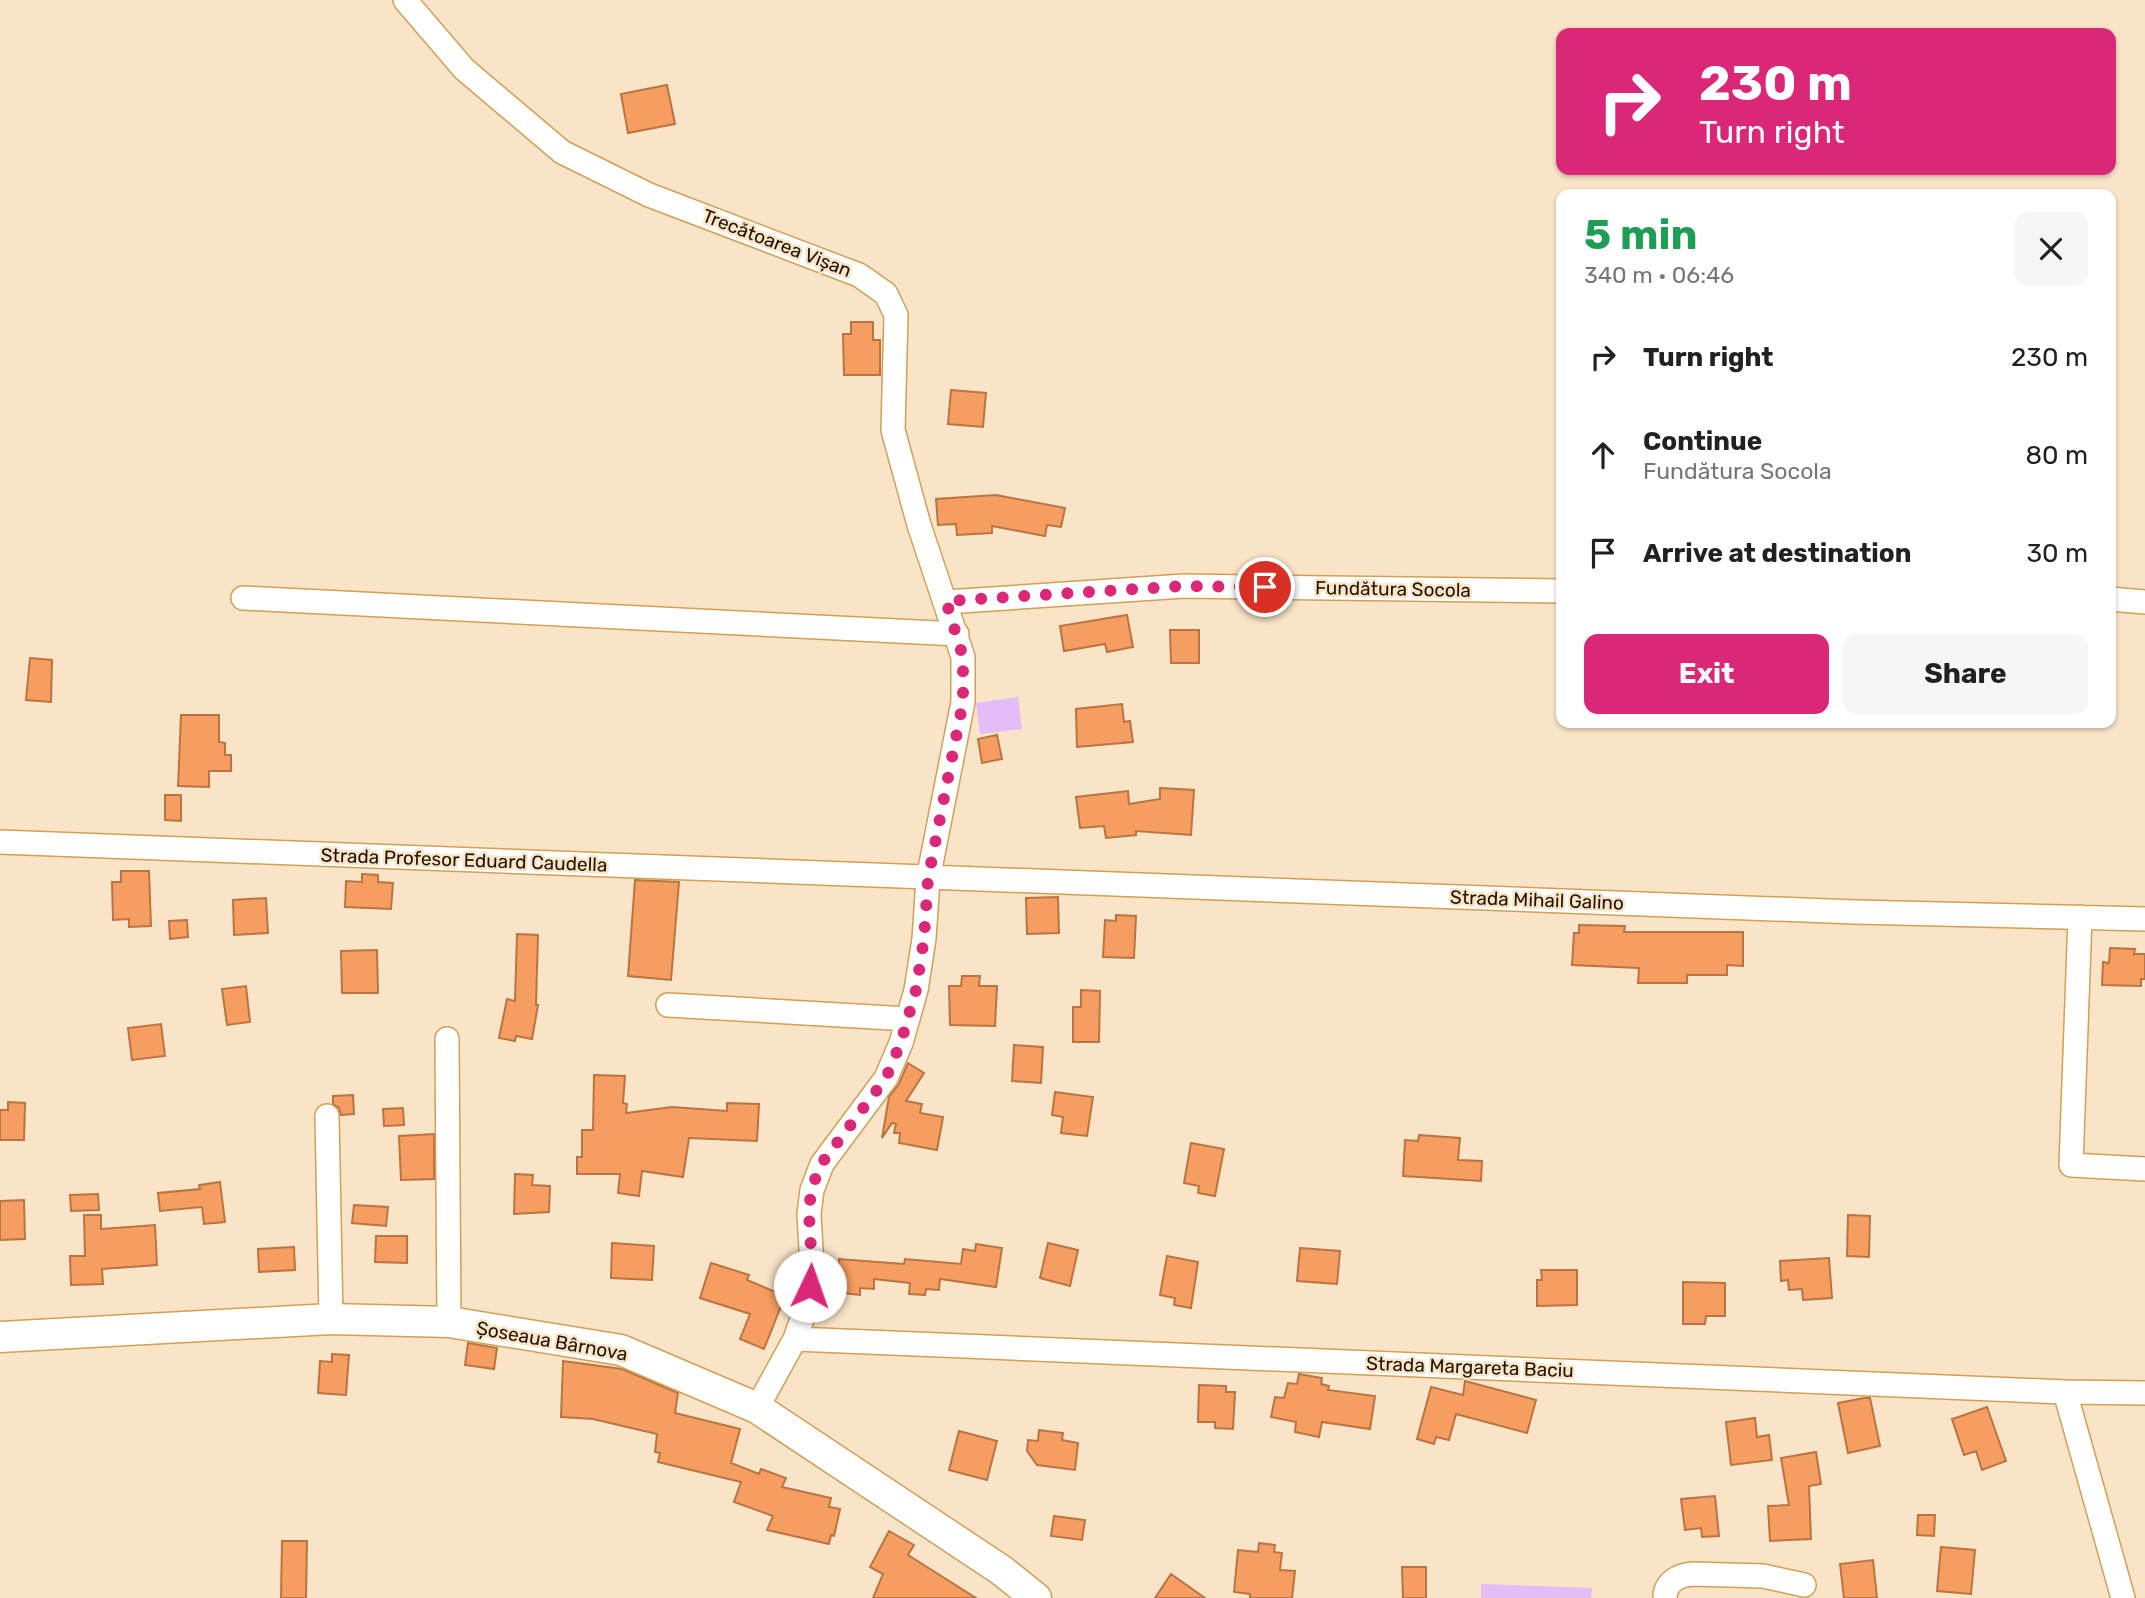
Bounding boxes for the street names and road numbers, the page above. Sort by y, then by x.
street label: Trecătoarea Vișan [699,204,855,282]
street label: Fundătura Socola [1315,576,1471,602]
street label: Strada Profesor Eduard Caudella [320,843,608,877]
street label: Strada Mihail Galino [1450,885,1624,915]
street label: Șoseaua Bârnova [475,1316,629,1366]
street label: Strada Margareta Baciu [1366,1352,1574,1382]

